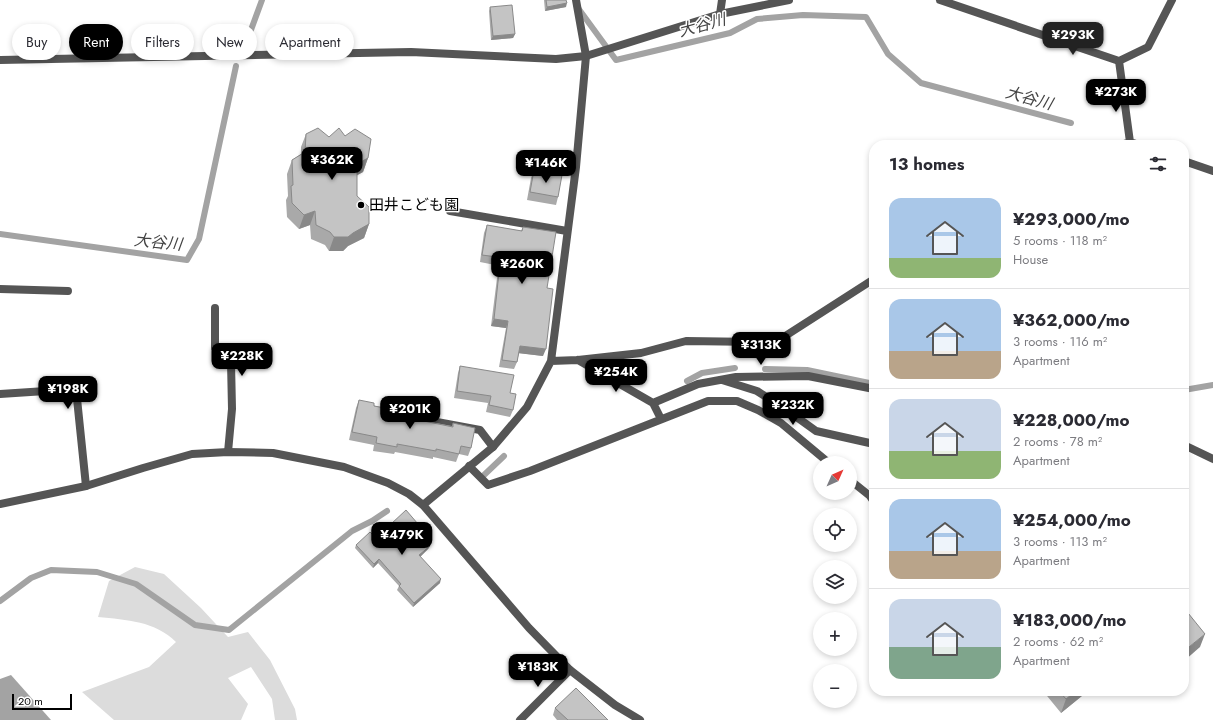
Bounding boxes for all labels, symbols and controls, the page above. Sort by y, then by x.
water label: 大谷川 [676,7,730,42]
pin: ¥293K [1045,22,1101,56]
chip: Buy [12,24,61,60]
chip: Rent [69,24,123,60]
chip: Filters [131,24,194,60]
chip: New [202,24,257,60]
chip: Apartment [265,24,354,60]
text: ¥293K [1051,25,1095,44]
pin: ¥273K [1088,79,1144,113]
water label: 大谷川 [1003,81,1057,116]
text: ¥273K [1095,82,1137,101]
pin: ¥362K [304,147,360,181]
text: ¥362K [310,150,354,169]
pin: ¥146K [518,150,574,184]
text: 13 homes [889,152,964,176]
text: ¥146K [525,153,567,172]
icon: filters [1147,153,1169,175]
place label: 田井こども園 [369,194,459,216]
marker: 田井こども園 [356,200,366,210]
text: ¥293,000/mo [1013,207,1130,231]
icon: home [921,214,969,262]
water label: 大谷川 [133,228,185,256]
text: 5 rooms · 118 m² [1013,231,1107,250]
text: House [1013,250,1048,269]
pin: ¥260K [494,251,550,285]
text: ¥260K [500,254,544,273]
text: ¥362,000/mo [1013,308,1130,332]
icon: home [921,315,969,363]
pin: ¥313K [733,332,789,366]
text: 3 rooms · 116 m² [1013,332,1107,351]
text: ¥313K [741,335,781,354]
pin: ¥228K [214,343,270,377]
text: ¥228K [221,346,264,365]
text: Apartment [1013,351,1070,370]
pin: ¥254K [588,359,644,393]
text: ¥254K [594,362,638,381]
pin: ¥198K [40,376,96,410]
text: ¥198K [47,379,89,398]
pin: ¥232K [765,392,821,426]
text: ¥232K [772,395,814,414]
pin: ¥201K [382,396,438,430]
text: ¥201K [389,399,431,418]
text: ¥228,000/mo [1013,408,1129,432]
icon: home [921,415,969,463]
text: 2 rooms · 78 m² [1013,432,1102,451]
text: Apartment [1013,451,1070,470]
north arrow [813,456,857,500]
map controls [813,456,857,708]
button: locate [813,508,857,552]
text: ¥254,000/mo [1013,508,1131,532]
icon: home [921,515,969,563]
pin: ¥479K [374,522,430,556]
text: ¥479K [380,525,424,544]
text: 3 rooms · 113 m² [1013,532,1107,551]
text: Apartment [1013,551,1070,570]
button: layers [813,560,857,604]
text: ¥183,000/mo [1013,608,1126,632]
button: + [813,612,857,656]
icon: home [921,615,969,663]
text: 2 rooms · 62 m² [1013,632,1103,651]
text: Apartment [1013,651,1070,670]
pin: ¥183K [510,654,566,688]
text: ¥183K [518,657,558,676]
button: − [813,664,857,708]
scale bar [12,692,72,711]
text: 20 m [18,693,43,709]

